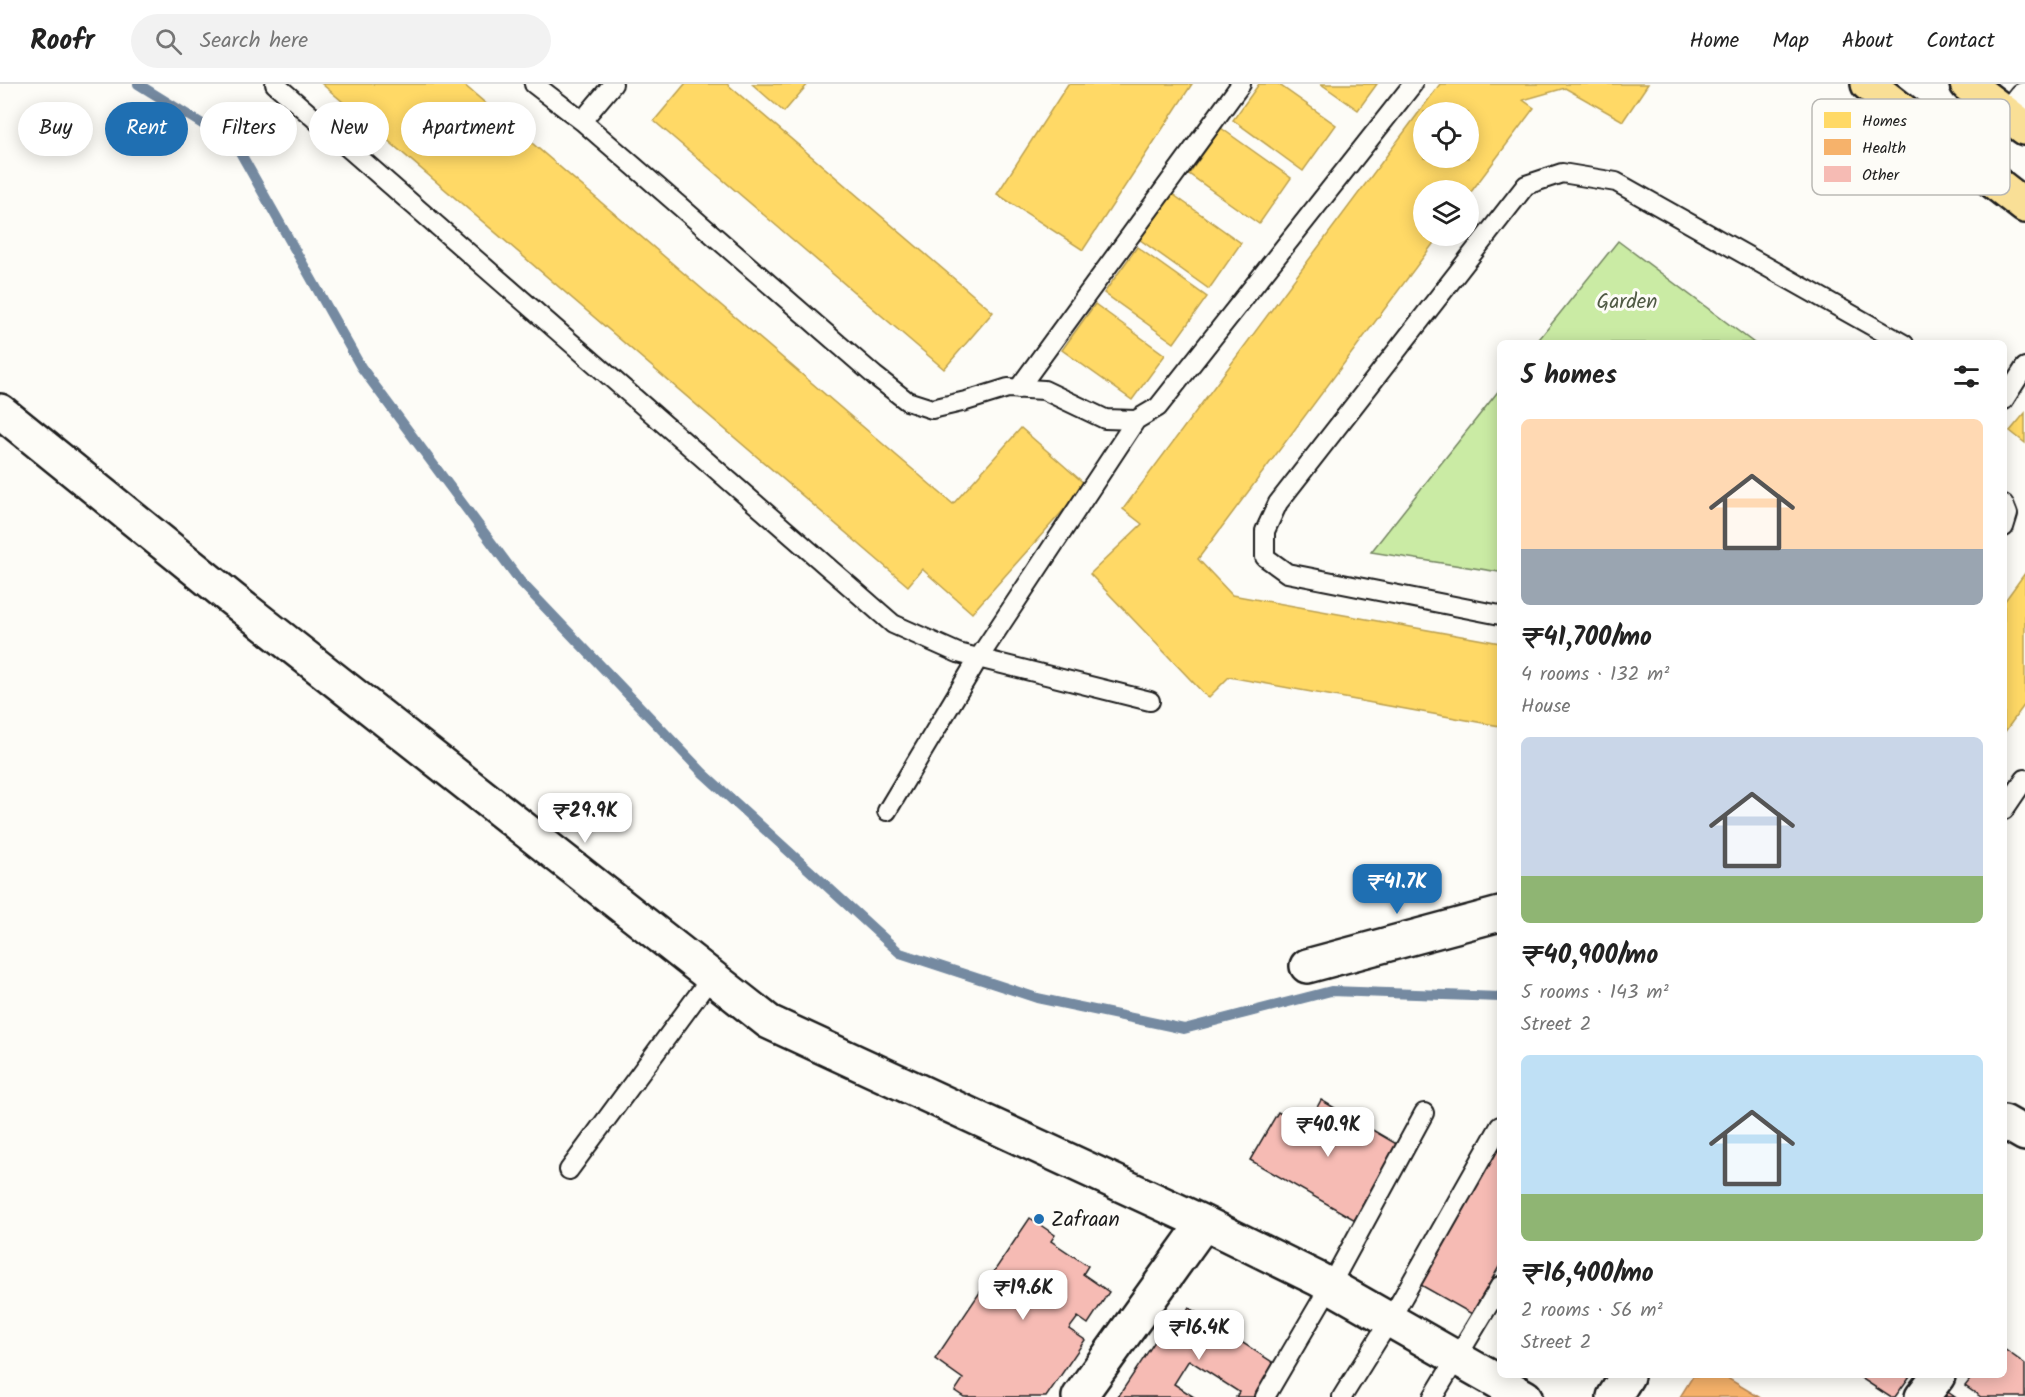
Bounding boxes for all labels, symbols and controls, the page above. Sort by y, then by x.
search box [131,14,551,68]
text: Roofr [30,19,95,64]
text: Search here [200,24,308,59]
icon: search [152,25,185,58]
text: Home [1690,25,1739,58]
text: Map [1772,25,1809,58]
text: About [1842,25,1893,58]
text: Contact [1926,25,1995,58]
legend [1812,99,2010,195]
chip: Buy [18,102,93,156]
chip: Rent [105,102,188,156]
chip: Filters [200,102,297,156]
chip: New [309,102,389,156]
chip: Apartment [401,102,536,156]
map controls [1413,102,1479,246]
button: locate [1413,102,1479,168]
text: Homes [1862,109,1907,134]
text: Health [1862,136,1906,161]
text: Other [1862,163,1901,188]
button: layers [1413,180,1479,246]
park label: Garden [1597,286,1657,319]
text: 5 homes [1521,355,1617,397]
icon: filters [1950,360,1983,393]
icon: home [1698,458,1806,566]
text: ₹41,700/mo [1521,617,1652,659]
text: 4 rooms · 132 m² [1521,659,1669,691]
text: House [1521,691,1571,723]
icon: home [1698,776,1806,884]
pin: ₹29.9K [536,793,634,844]
text: ₹29.9K [552,796,618,828]
pin: ₹41.7K [1348,864,1446,915]
text: ₹41.7K [1367,867,1427,899]
text: ₹40,900/mo [1521,935,1658,977]
text: 5 rooms · 143 m² [1521,977,1669,1009]
text: Street 2 [1521,1009,1591,1041]
icon: home [1698,1094,1806,1202]
pin: ₹40.9K [1279,1107,1377,1158]
text: ₹40.9K [1295,1110,1361,1142]
place label: Zafraan [1051,1204,1120,1237]
marker: Zafraan [1032,1212,1046,1226]
text: ₹16,400/mo [1521,1253,1654,1295]
pin: ₹19.6K [974,1270,1072,1321]
text: ₹19.6K [992,1273,1054,1305]
text: 2 rooms · 56 m² [1521,1295,1663,1327]
pin: ₹16.4K [1150,1310,1248,1361]
text: ₹16.4K [1168,1313,1230,1345]
text: Street 2 [1521,1327,1591,1359]

